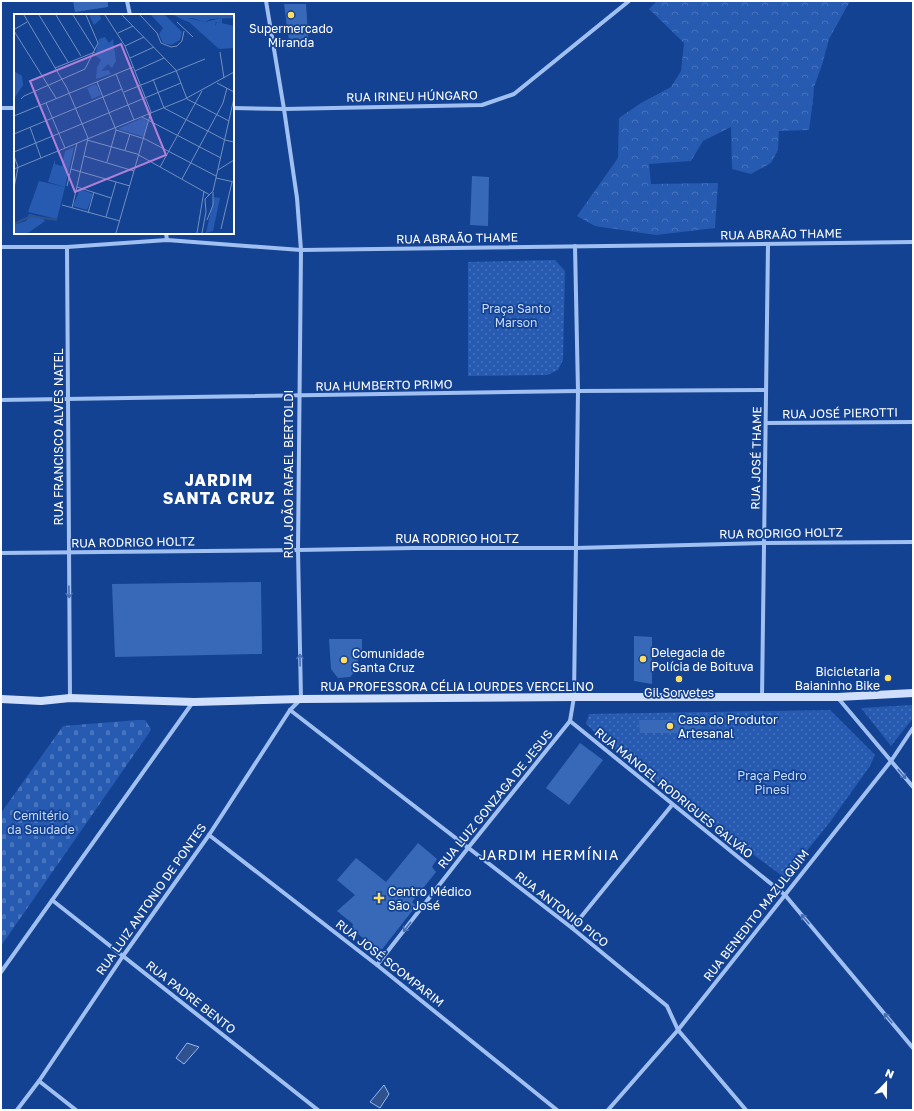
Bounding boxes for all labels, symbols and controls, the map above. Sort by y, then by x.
marker: Supermercado Miranda [286,10,296,20]
inset map [14,14,234,234]
place label: Supermercado Miranda [249,21,333,50]
street label: RUA IRINEU HÚNGARO [346,87,478,105]
street label: RUA ABRAÃO THAME [720,225,842,243]
street label: RUA ABRAÃO THAME [396,229,518,247]
park label: Praça Santo Marson [481,301,551,330]
street label: RUA FRANCISCO ALVES NATEL [51,348,66,526]
street label: RUA HUMBERTO PRIMO [315,376,453,394]
street label: RUA JOÃO RAFAEL BERTOLDI [281,390,296,558]
street label: RUA JOSÉ PIEROTTI [782,404,898,422]
street label: RUA JOSÉ THAME [748,406,764,510]
district label: JARDIM SANTA CRUZ [163,470,275,508]
street label: RUA RODRIGO HOLTZ [719,524,843,542]
street label: RUA RODRIGO HOLTZ [395,531,519,546]
street label: RUA RODRIGO HOLTZ [71,533,195,551]
one-way arrow [65,585,73,598]
place label: Delegacia de Polícia de Boituva [651,645,754,674]
place label: Comunidade Santa Cruz [352,646,424,675]
one-way arrow [296,654,304,667]
marker: Delegacia de Polícia de Boituva [638,654,648,664]
marker: Comunidade Santa Cruz [339,655,349,665]
place label: Bicicletaria Baianinho Bike [795,664,880,693]
marker: Bicicletaria Baianinho Bike [883,673,893,683]
marker: Gil Sorvetes [674,674,684,684]
street label: RUA PROFESSORA CÉLIA LOURDES VERCELINO [320,679,594,694]
place label: Gil Sorvetes [644,685,714,700]
place label: Casa do Produtor Artesanal [678,712,778,741]
marker: Casa do Produtor Artesanal [665,721,675,731]
street label: RUA MANOEL RODRIGUES GALVÃO [592,725,756,862]
street label: RUA LUIZ GONZAGA DE JESUS [434,726,556,871]
park label: Praça Pedro Pinesi [737,768,807,797]
one-way arrow [898,769,907,779]
park label: Cemitério da Saudade [7,808,75,837]
street label: RUA LUIZ ANTONIO DE PONTES [93,820,209,978]
district label: JARDIM HERMÍNIA [479,846,619,863]
street label: RUA BENEDITO MAZULQUIM [700,846,812,984]
street label: RUA ANTONIO PICO [512,868,612,950]
place label: Centro Médico São José [388,884,472,913]
marker: Centro Médico São José [373,892,385,904]
one-way arrow [800,913,809,924]
street label: RUA JOSÉ SCOMPARIM [333,916,447,1010]
one-way arrow [402,921,411,932]
street label: RUA PADRE BENTO [143,957,239,1037]
one-way arrow [884,1013,892,1024]
north arrow [866,1063,906,1103]
text: N [884,1066,896,1081]

